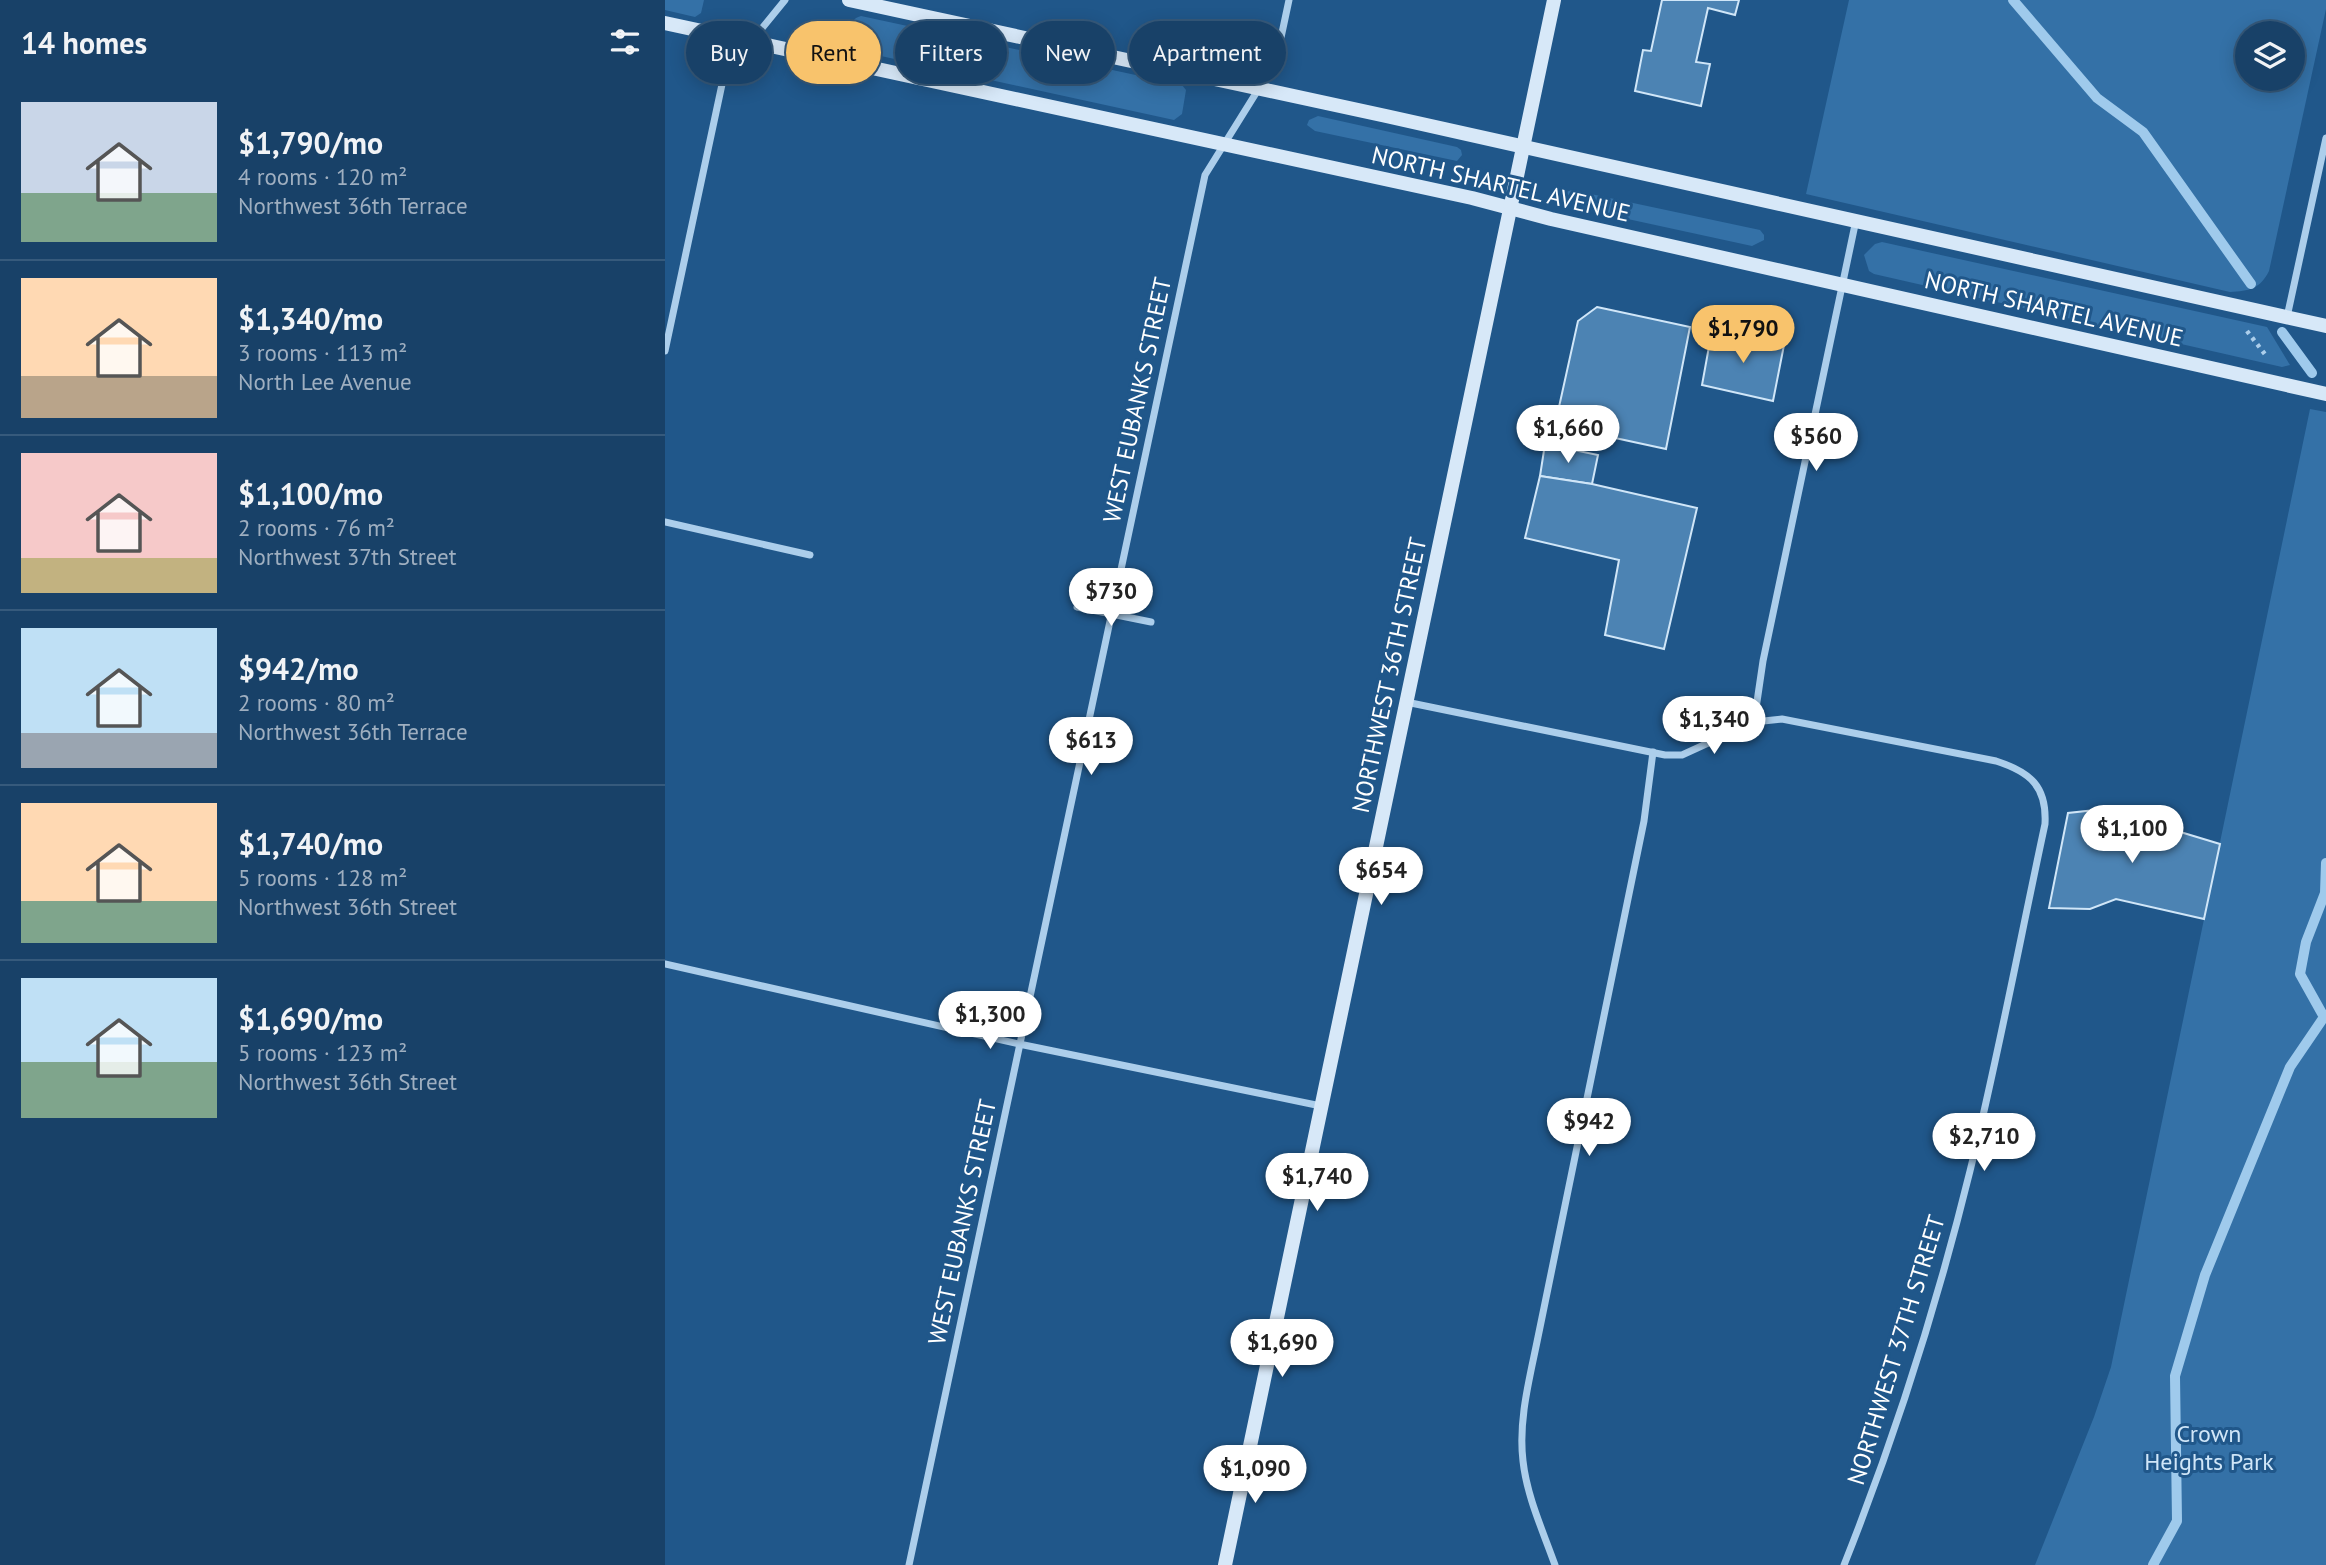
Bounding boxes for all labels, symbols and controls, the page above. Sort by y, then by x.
chip: Buy [686,21,772,84]
chip: Rent [786,21,881,84]
chip: Filters [895,21,1007,84]
chip: New [1021,21,1115,84]
chip: Apartment [1129,21,1286,84]
map controls [2235,21,2305,91]
button: layers [2235,21,2305,91]
text: 14 homes [21,23,147,62]
icon: filters [606,23,644,61]
text: $1,790/mo [238,123,383,162]
icon: home [77,130,161,214]
street label: NORTH SHARTEL AVENUE [1369,139,1633,229]
text: 4 rooms · 120 m² [238,162,407,191]
text: Northwest 36th Terrace [238,191,468,220]
street label: NORTH SHARTEL AVENUE [1922,264,2186,354]
street label: WEST EUBANKS STREET [1096,274,1178,526]
text: $1,340/mo [238,299,383,338]
icon: home [77,306,161,390]
pin: $1,790 [1686,306,1800,365]
text: $1,790 [1707,313,1779,342]
text: 3 rooms · 113 m² [238,338,407,367]
text: North Lee Avenue [238,367,412,396]
pin: $1,660 [1511,406,1625,465]
text: $1,660 [1532,413,1604,442]
pin: $560 [1775,414,1857,473]
text: $560 [1790,421,1842,450]
text: $1,100/mo [238,474,383,513]
icon: home [77,481,161,565]
text: 2 rooms · 76 m² [238,513,395,542]
street label: NORTHWEST 36TH STREET [1345,535,1433,815]
text: Northwest 37th Street [238,542,456,571]
pin: $730 [1070,568,1152,628]
text: $730 [1085,576,1137,605]
text: $942/mo [238,649,359,688]
icon: home [77,656,161,740]
text: 2 rooms · 80 m² [238,688,395,717]
pin: $1,340 [1657,696,1771,756]
text: $1,340 [1678,704,1750,733]
text: Northwest 36th Terrace [238,717,468,746]
pin: $613 [1050,718,1132,777]
text: $613 [1065,725,1117,754]
pin: $1,100 [2075,806,2189,865]
text: $1,100 [2096,813,2168,842]
text: $1,740/mo [238,824,383,863]
icon: home [77,831,161,915]
pin: $654 [1340,848,1422,907]
text: $654 [1355,855,1407,884]
text: 5 rooms · 128 m² [238,863,407,892]
text: Northwest 36th Street [238,892,457,921]
pin: $1,300 [933,992,1047,1051]
text: $1,690/mo [238,999,383,1038]
text: $1,300 [954,999,1026,1028]
icon: home [77,1006,161,1090]
text: 5 rooms · 123 m² [238,1038,407,1067]
text: Northwest 36th Street [238,1067,457,1096]
street label: WEST EUBANKS STREET [921,1096,1003,1348]
pin: $942 [1548,1098,1630,1158]
text: $942 [1563,1106,1615,1135]
pin: $2,710 [1927,1114,2041,1173]
text: $2,710 [1948,1121,2020,1150]
pin: $1,740 [1260,1154,1374,1213]
text: $1,740 [1281,1161,1353,1190]
street label: NORTHWEST 37TH STREET [1840,1211,1952,1489]
pin: $1,690 [1225,1320,1339,1379]
text: $1,690 [1246,1327,1318,1356]
park label: Crown Heights Park [2144,1418,2274,1477]
pin: $1,090 [1198,1446,1312,1505]
text: $1,090 [1219,1453,1291,1482]

